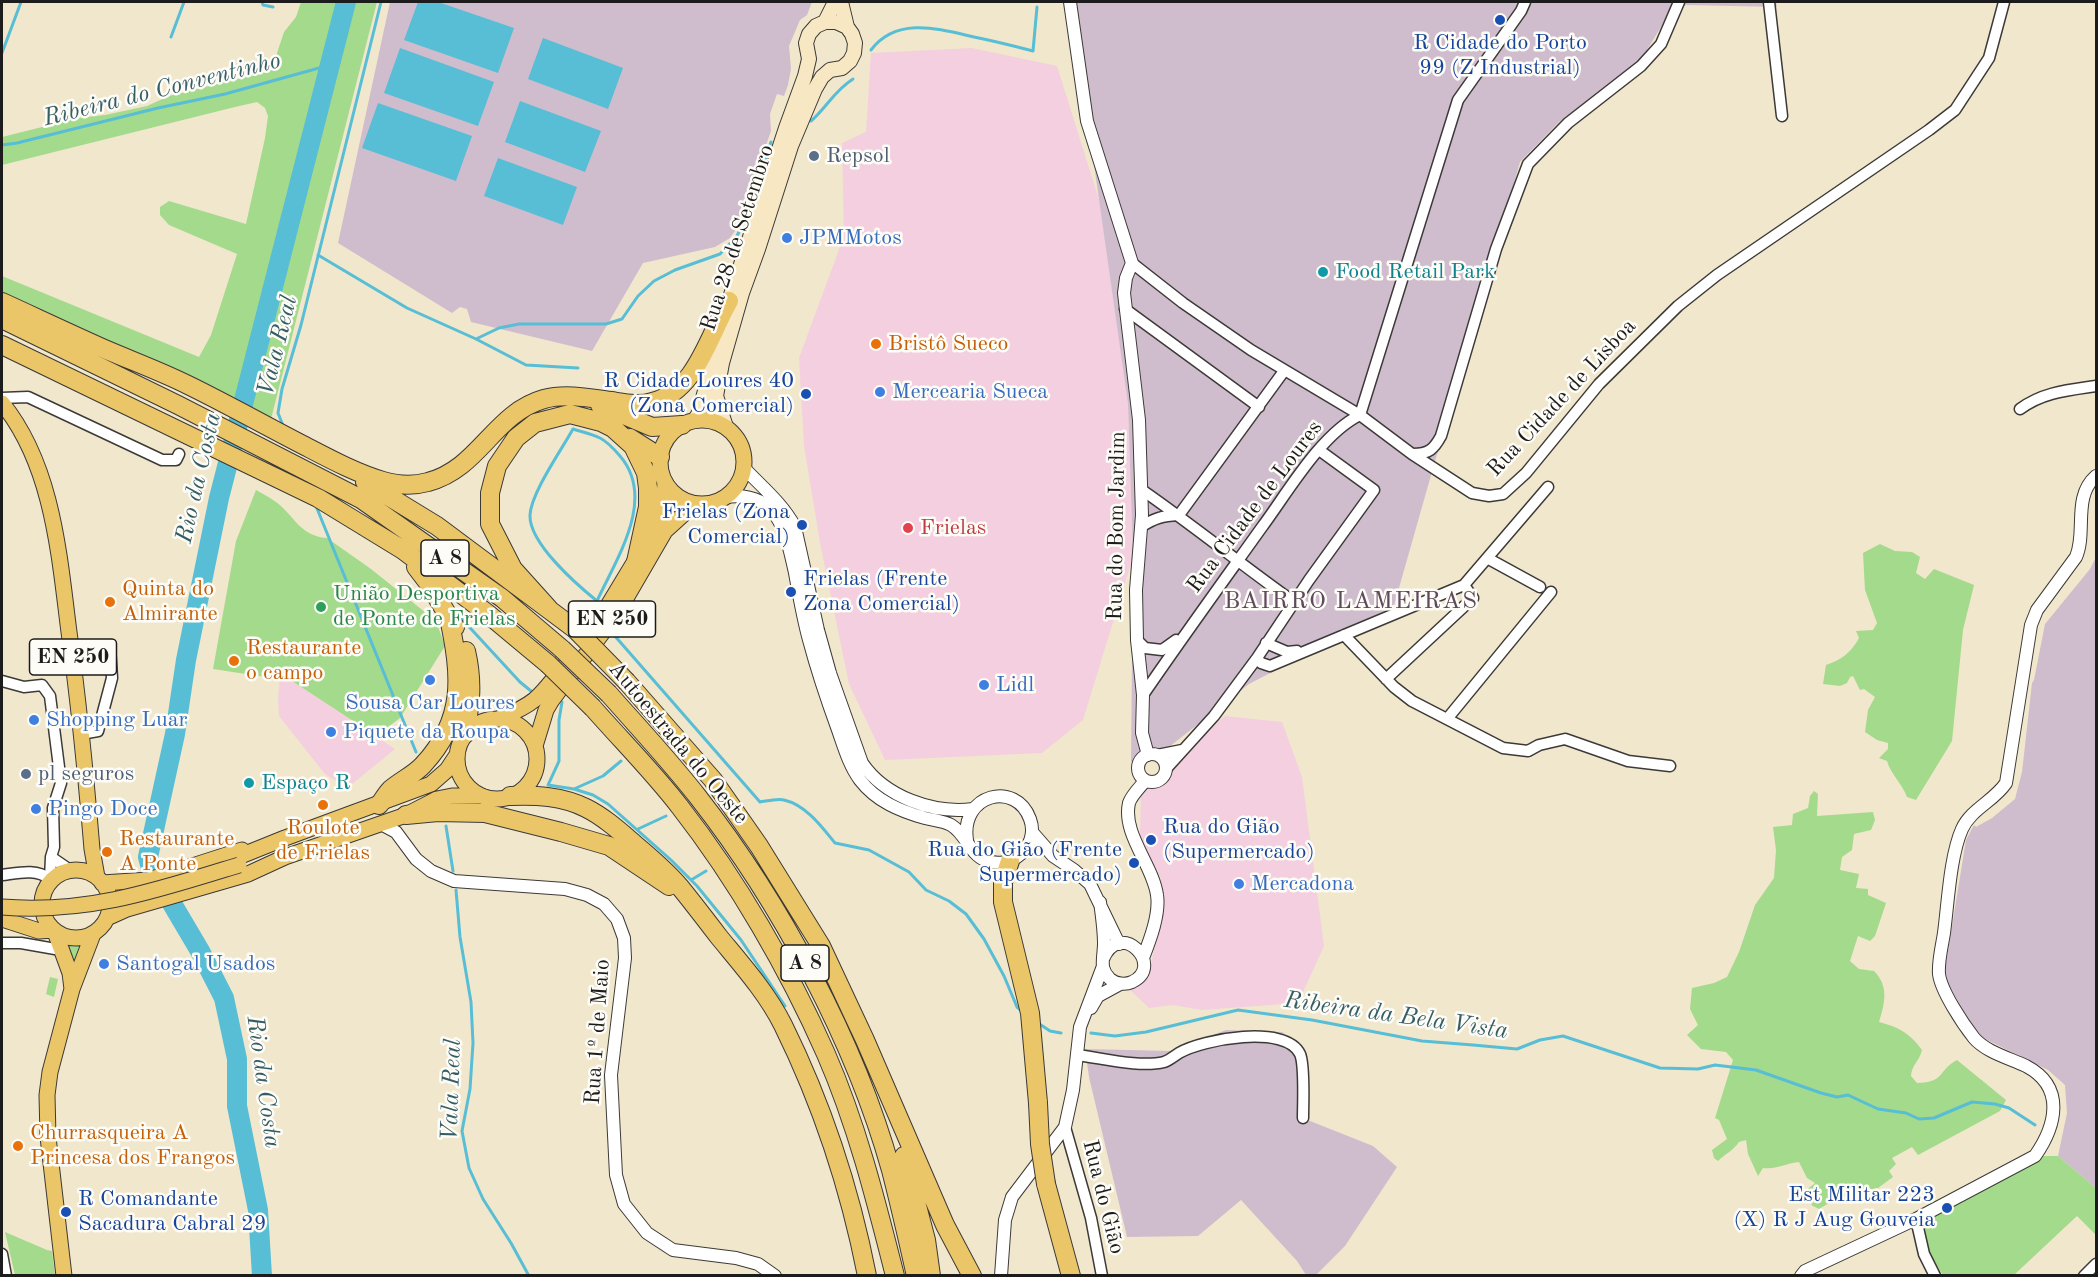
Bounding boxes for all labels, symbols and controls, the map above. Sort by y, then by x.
marker: R Cidade do Porto 99 (Z Industrial) [1493,13,1507,27]
place label: R Cidade do Porto 99 (Z Industrial) [1413,30,1587,82]
water label: Ribeira do Conventinho [40,47,284,133]
street label: Rua 28 de Setembro [695,142,781,334]
place label: Repsol [826,143,890,169]
marker: Repsol [807,149,821,163]
place label: JPMMotos [799,225,902,251]
marker: JPMMotos [780,231,794,245]
place label: Food Retail Park [1335,259,1496,285]
marker: Food Retail Park [1316,265,1330,279]
water label: Vala Real [252,293,304,399]
street label: Rua Cidade de Lisboa [1482,314,1642,482]
place label: Bristô Sueco [888,331,1008,357]
marker: Bristô Sueco [869,337,883,351]
place label: R Cidade Loures 40 (Zona Comercial) [604,368,794,420]
place label: Mercearia Sueca [892,379,1048,405]
marker: Mercearia Sueca [873,385,887,399]
marker: R Cidade Loures 40 (Zona Comercial) [799,387,813,401]
water label: Rio da Costa [170,410,228,546]
street label: Rua Cidade de Loures [1182,416,1328,598]
street label: Rua do Bom Jardim [1102,431,1132,621]
place label: Frielas (Zona Comercial) [661,499,790,550]
place label: Frielas [920,515,986,541]
marker: Frielas (Zona Comercial) [795,518,809,532]
marker: Frielas [901,521,915,535]
road number: A 8 [421,540,469,576]
place label: Frielas (Frente Zona Comercial) [803,566,960,618]
place label: Quinta do Almirante [122,576,218,628]
place label: União Desportiva de Ponte de Frielas [333,581,515,632]
marker: Frielas (Frente Zona Comercial) [784,585,798,599]
district label: BAIRRO LAMEIRAS [1224,588,1478,616]
marker: Quinta do Almirante [103,595,117,609]
marker: União Desportiva de Ponte de Frielas [314,600,328,614]
road number: EN 250 [568,601,656,637]
place label: Restaurante o campo [246,635,361,686]
road number: EN 250 [29,639,116,675]
marker: Restaurante o campo [227,654,241,668]
street label: Autoestrada do Oeste [602,656,754,830]
place label: Lidl [996,672,1034,698]
marker: Sousa Car Loures [423,673,437,687]
marker: Lidl [977,678,991,692]
place label: Sousa Car Loures [345,690,515,716]
place label: Shopping Luar [46,707,188,733]
marker: Shopping Luar [27,713,41,727]
place label: Piquete da Roupa [343,719,510,745]
marker: Piquete da Roupa [324,725,338,739]
place label: pl seguros [38,761,134,787]
marker: pl seguros [19,767,33,781]
place label: Espaço R [261,770,350,796]
marker: Espaço R [242,776,256,790]
place label: Pingo Doce [48,796,158,822]
marker: Roulote de Frielas [316,798,330,812]
marker: Pingo Doce [29,802,43,816]
place label: Rua do Gião (Supermercado) [1163,814,1315,866]
place label: Roulote de Frielas [276,815,370,866]
place label: Restaurante A Ponte [119,826,234,878]
marker: Rua do Gião (Supermercado) [1144,833,1158,847]
place label: Rua do Gião (Frente Supermercado) [927,837,1122,888]
marker: Restaurante A Ponte [100,845,114,859]
marker: Rua do Gião (Frente Supermercado) [1127,856,1141,870]
place label: Mercadona [1251,871,1354,897]
marker: Mercadona [1232,877,1246,891]
road number: A 8 [781,945,829,981]
place label: Santogal Usados [116,951,275,977]
marker: Santogal Usados [97,957,111,971]
street label: Rua 1º de Maio [580,958,616,1106]
water label: Ribeira da Bela Vista [1282,986,1510,1046]
water label: Rio da Costa [239,1014,287,1150]
water label: Vala Real [436,1038,468,1142]
place label: Churrasqueira A Princesa dos Frangos [30,1120,235,1172]
street label: Rua do Gião [1076,1137,1130,1257]
marker: Churrasqueira A Princesa dos Frangos [11,1139,25,1153]
place label: Est Militar 223 (X) R J Aug Gouveia [1733,1182,1935,1234]
place label: R Comandante Sacadura Cabral 29 [78,1186,267,1238]
marker: Est Militar 223 (X) R J Aug Gouveia [1940,1201,1954,1215]
marker: R Comandante Sacadura Cabral 29 [59,1205,73,1219]

